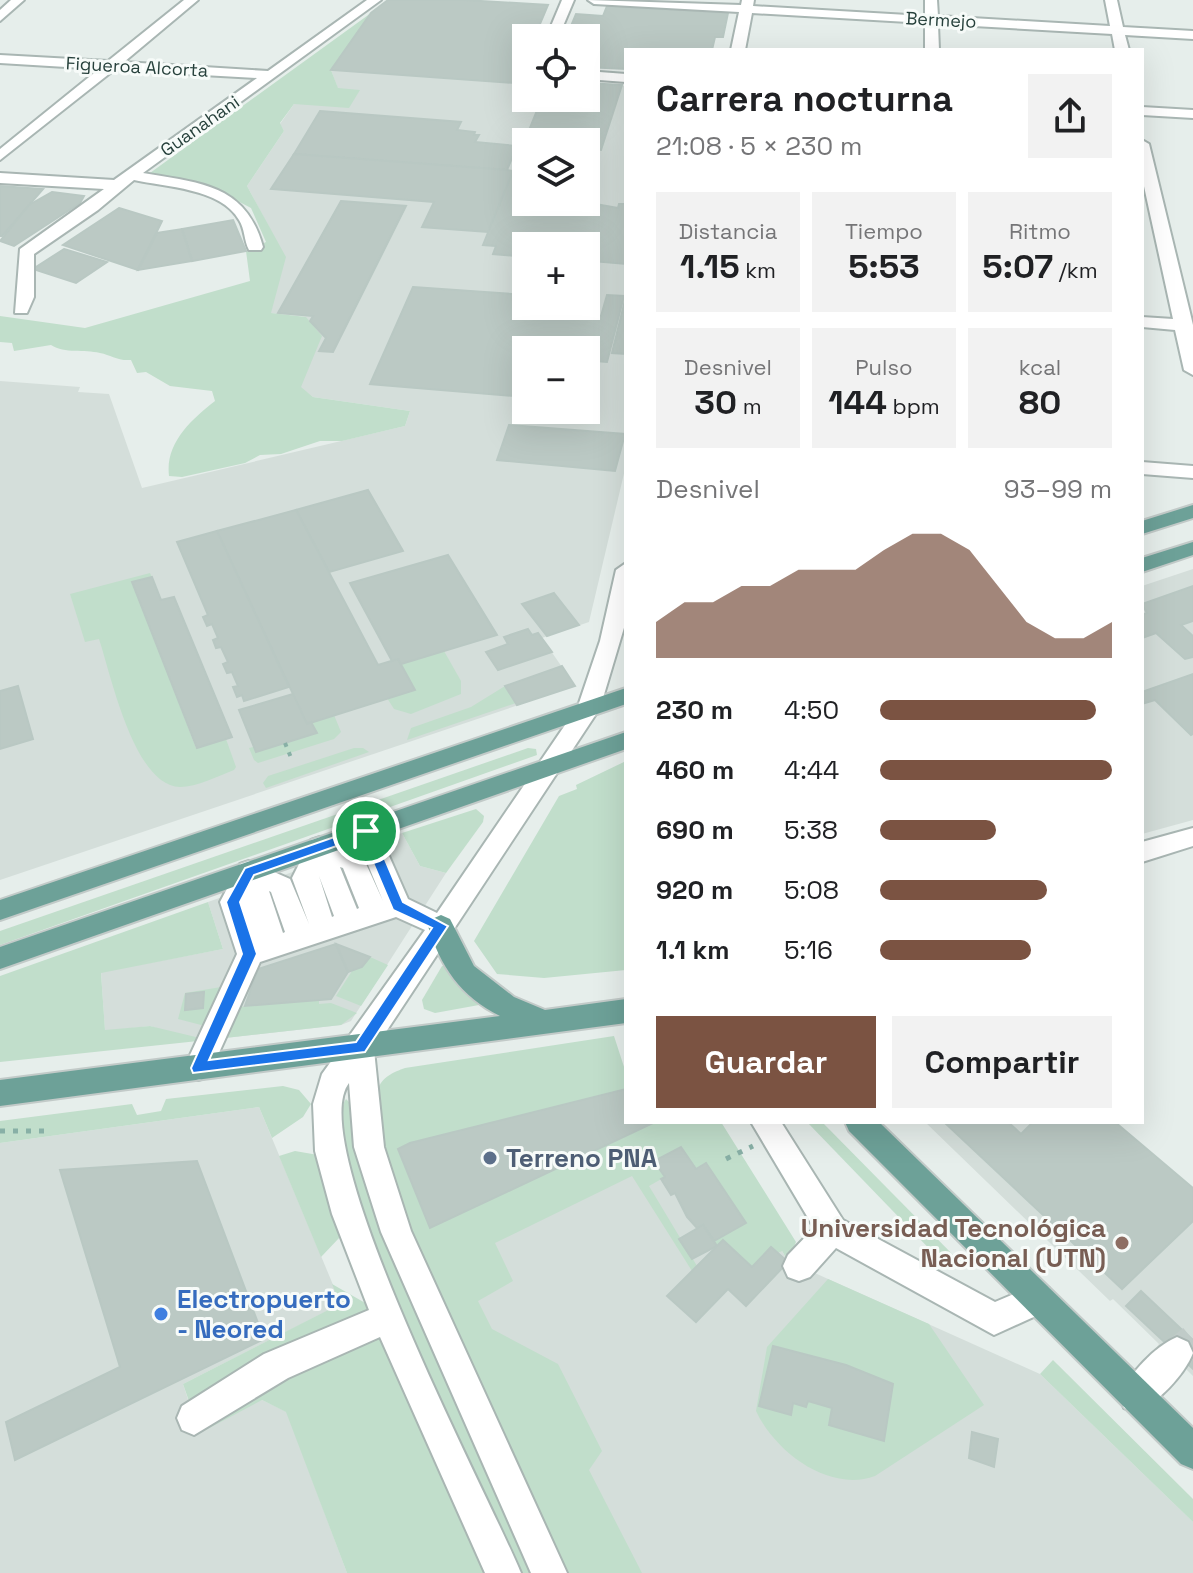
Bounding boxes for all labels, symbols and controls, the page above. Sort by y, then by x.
street label: Bermejo [905,6,977,33]
map controls [512,24,600,424]
button: locate [512,24,600,112]
street label: Figueroa Alcorta [65,51,209,82]
button: share [1028,74,1112,158]
text: Carrera nocturna [656,76,953,122]
street label: Guanahani [156,90,244,161]
button: layers [512,128,600,216]
text: 21:08 · 5 × 230 m [656,129,862,163]
text: Distancia [679,217,777,245]
text: Tiempo [845,217,923,245]
text: Ritmo [1009,217,1071,245]
button: + [512,232,600,320]
text: 1.15 [680,245,740,288]
text: 5:53 [848,245,920,288]
text: 5:07 [982,245,1053,288]
text: km [740,256,776,284]
text: /km [1053,256,1098,284]
button: − [512,336,600,424]
text: Desnivel [684,353,772,381]
text: Pulso [855,353,913,381]
text: kcal [1019,353,1061,381]
text: 30 [694,381,737,424]
text: 144 [828,381,887,424]
text: 80 [1019,381,1061,424]
text: m [737,392,762,420]
text: bpm [887,392,940,420]
text: Desnivel [656,472,760,506]
text: 93–99 m [1004,472,1112,506]
text: 230 m [656,693,733,727]
text: 4:50 [784,693,839,727]
text: 460 m [656,753,734,787]
text: 4:44 [784,753,839,787]
pin [332,797,400,865]
icon: arrive [344,809,388,853]
text: 690 m [656,813,734,847]
text: 5:38 [784,813,838,847]
text: 920 m [656,873,733,907]
text: 5:08 [784,873,839,907]
text: 1.1 km [656,933,729,967]
text: 5:16 [784,933,833,967]
button: Guardar [656,1016,876,1108]
button: Compartir [892,1016,1112,1108]
place label: Terreno PNA [506,1141,658,1175]
marker: Terreno PNA [481,1149,499,1167]
place label: Universidad Tecnológica Nacional (UTN) [801,1211,1106,1275]
marker: Universidad Tecnológica Nacional (UTN) [1113,1234,1131,1252]
place label: Electropuerto - Neored [177,1282,351,1346]
marker: Electropuerto - Neored [152,1305,170,1323]

